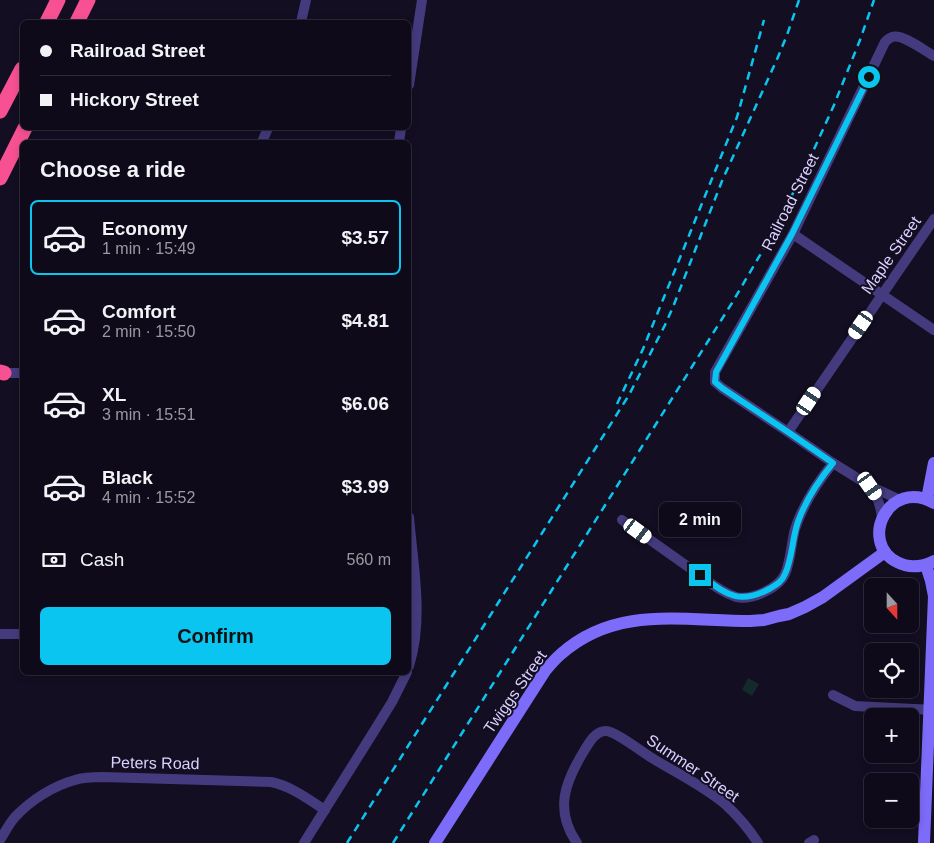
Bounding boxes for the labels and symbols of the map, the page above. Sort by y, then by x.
route start [858,66,880,88]
street label: Railroad Street [758,150,822,253]
street label: Maple Street [858,213,924,297]
car [846,308,875,342]
car [794,384,823,418]
car [855,469,884,503]
callout: 2 min [659,502,741,538]
car [621,516,654,546]
route end [689,564,711,586]
north arrow [864,578,919,632]
street label: Twiggs Street [480,647,550,737]
street label: Summer Street [644,731,743,805]
street label: Peters Road [110,754,200,772]

